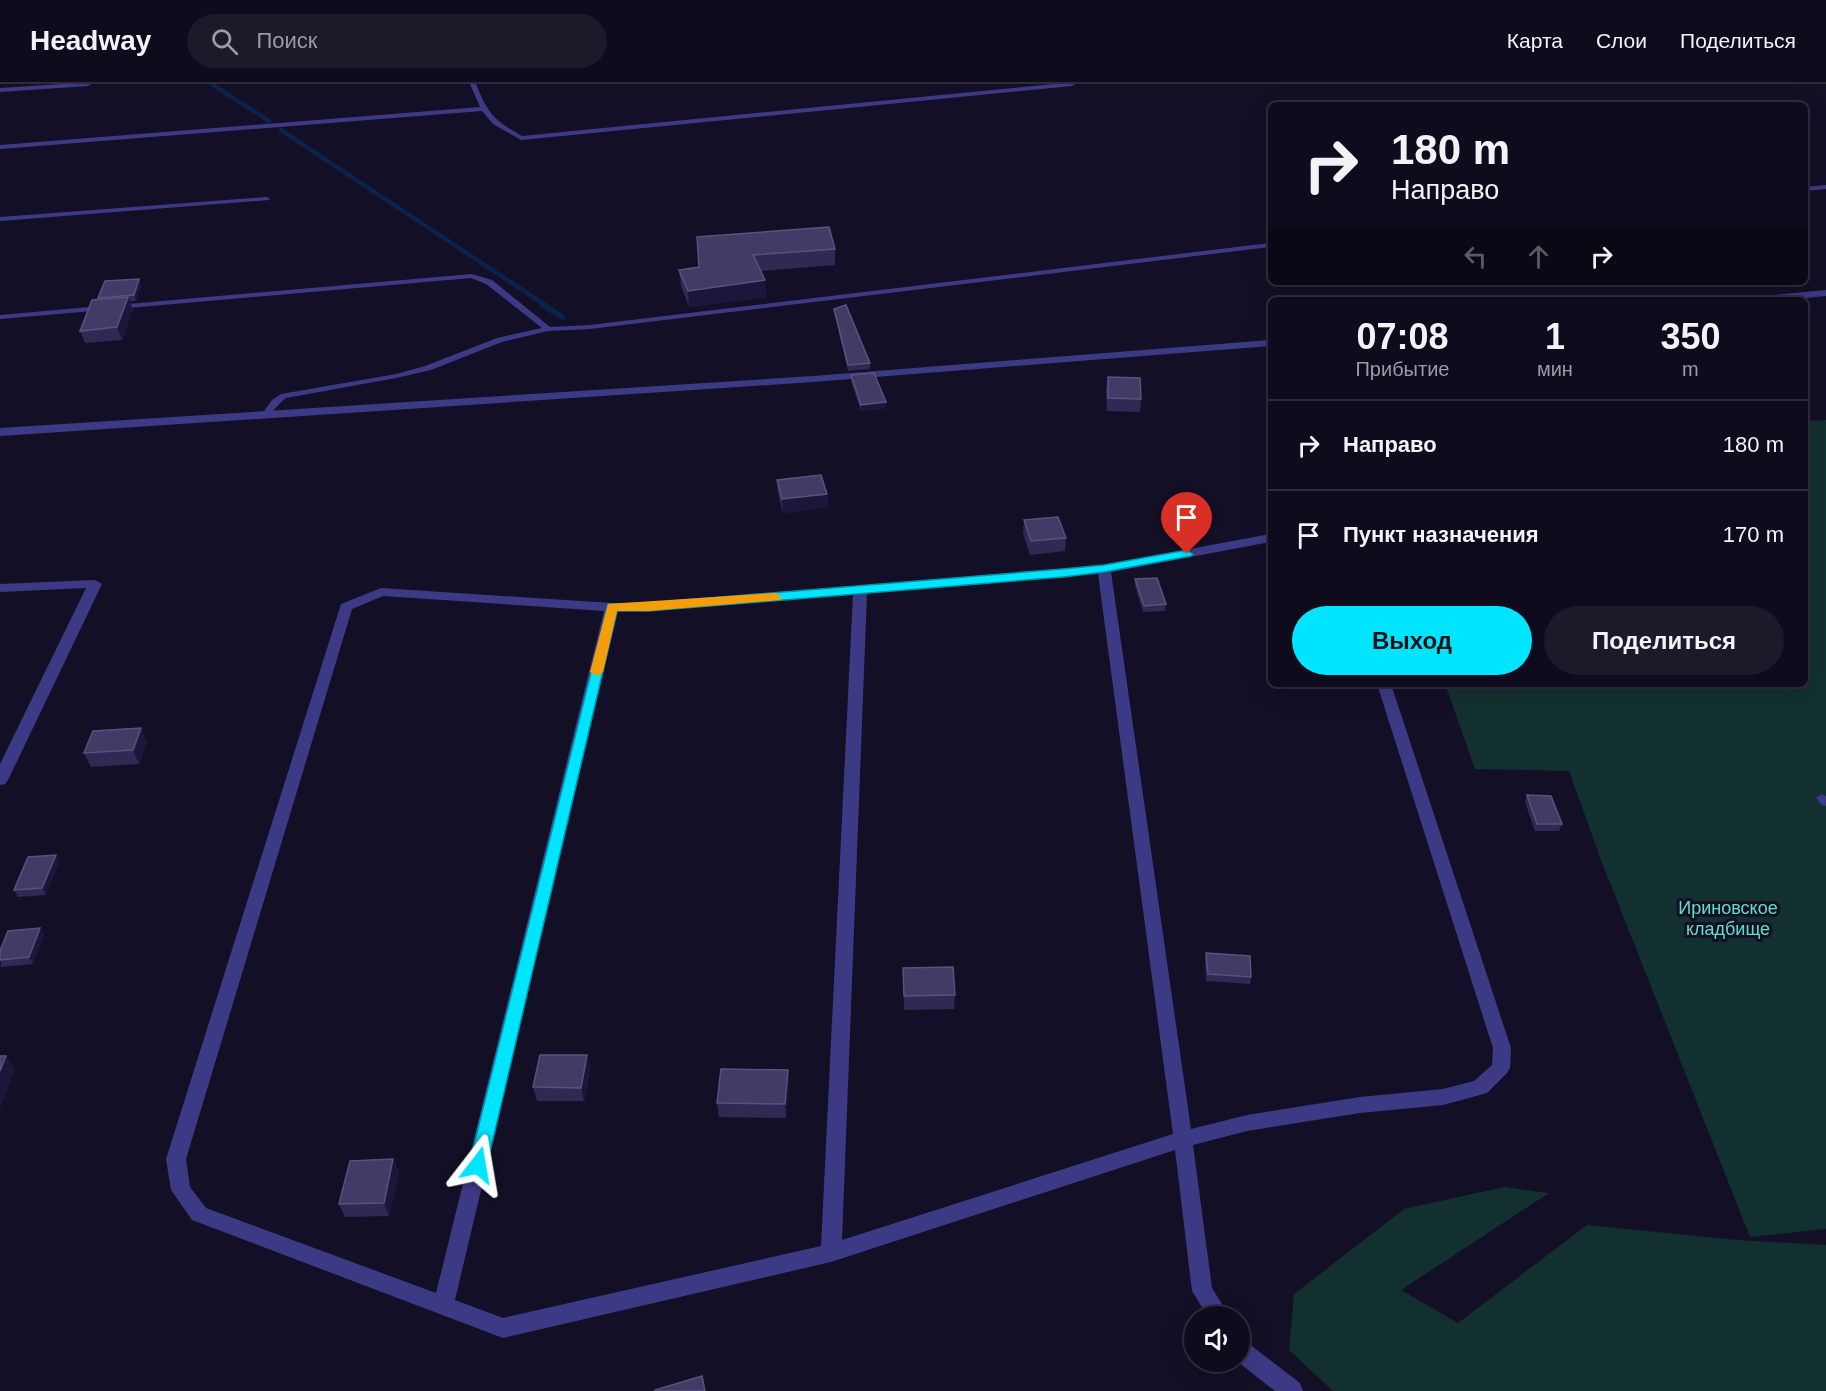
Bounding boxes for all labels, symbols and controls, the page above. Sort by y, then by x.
search box [187,14,607,68]
text: Headway [30,25,151,56]
icon: search [208,25,241,58]
text: Поиск [256,28,317,53]
text: Карта [1507,29,1563,52]
text: Слои [1596,29,1647,52]
text: Поделиться [1680,29,1796,52]
icon: right [1292,126,1370,204]
text: 180 m [1391,126,1510,173]
text: Направо [1391,175,1499,205]
icon: left [1459,240,1492,273]
icon: ahead [1522,240,1555,273]
icon: right [1585,240,1618,273]
text: 07:08 [1356,316,1449,357]
text: 1 [1545,316,1565,357]
text: 350 [1660,316,1720,357]
text: Прибытие [1355,358,1449,380]
text: мин [1537,358,1573,380]
text: m [1682,358,1699,380]
icon: right [1292,429,1325,462]
text: Направо [1343,432,1437,457]
text: 180 m [1723,432,1784,457]
pin [1161,492,1212,554]
icon: arrive [1170,501,1203,534]
icon: arrive [1292,519,1325,552]
text: Пункт назначения [1343,522,1539,547]
text: 170 m [1723,522,1784,547]
button: Выход [1292,606,1532,675]
button: Поделиться [1544,606,1784,675]
park label: Ириновское кладбище [1678,898,1778,939]
position arrow [446,1133,510,1197]
map controls [1184,1306,1250,1372]
button: sound [1184,1306,1250,1372]

